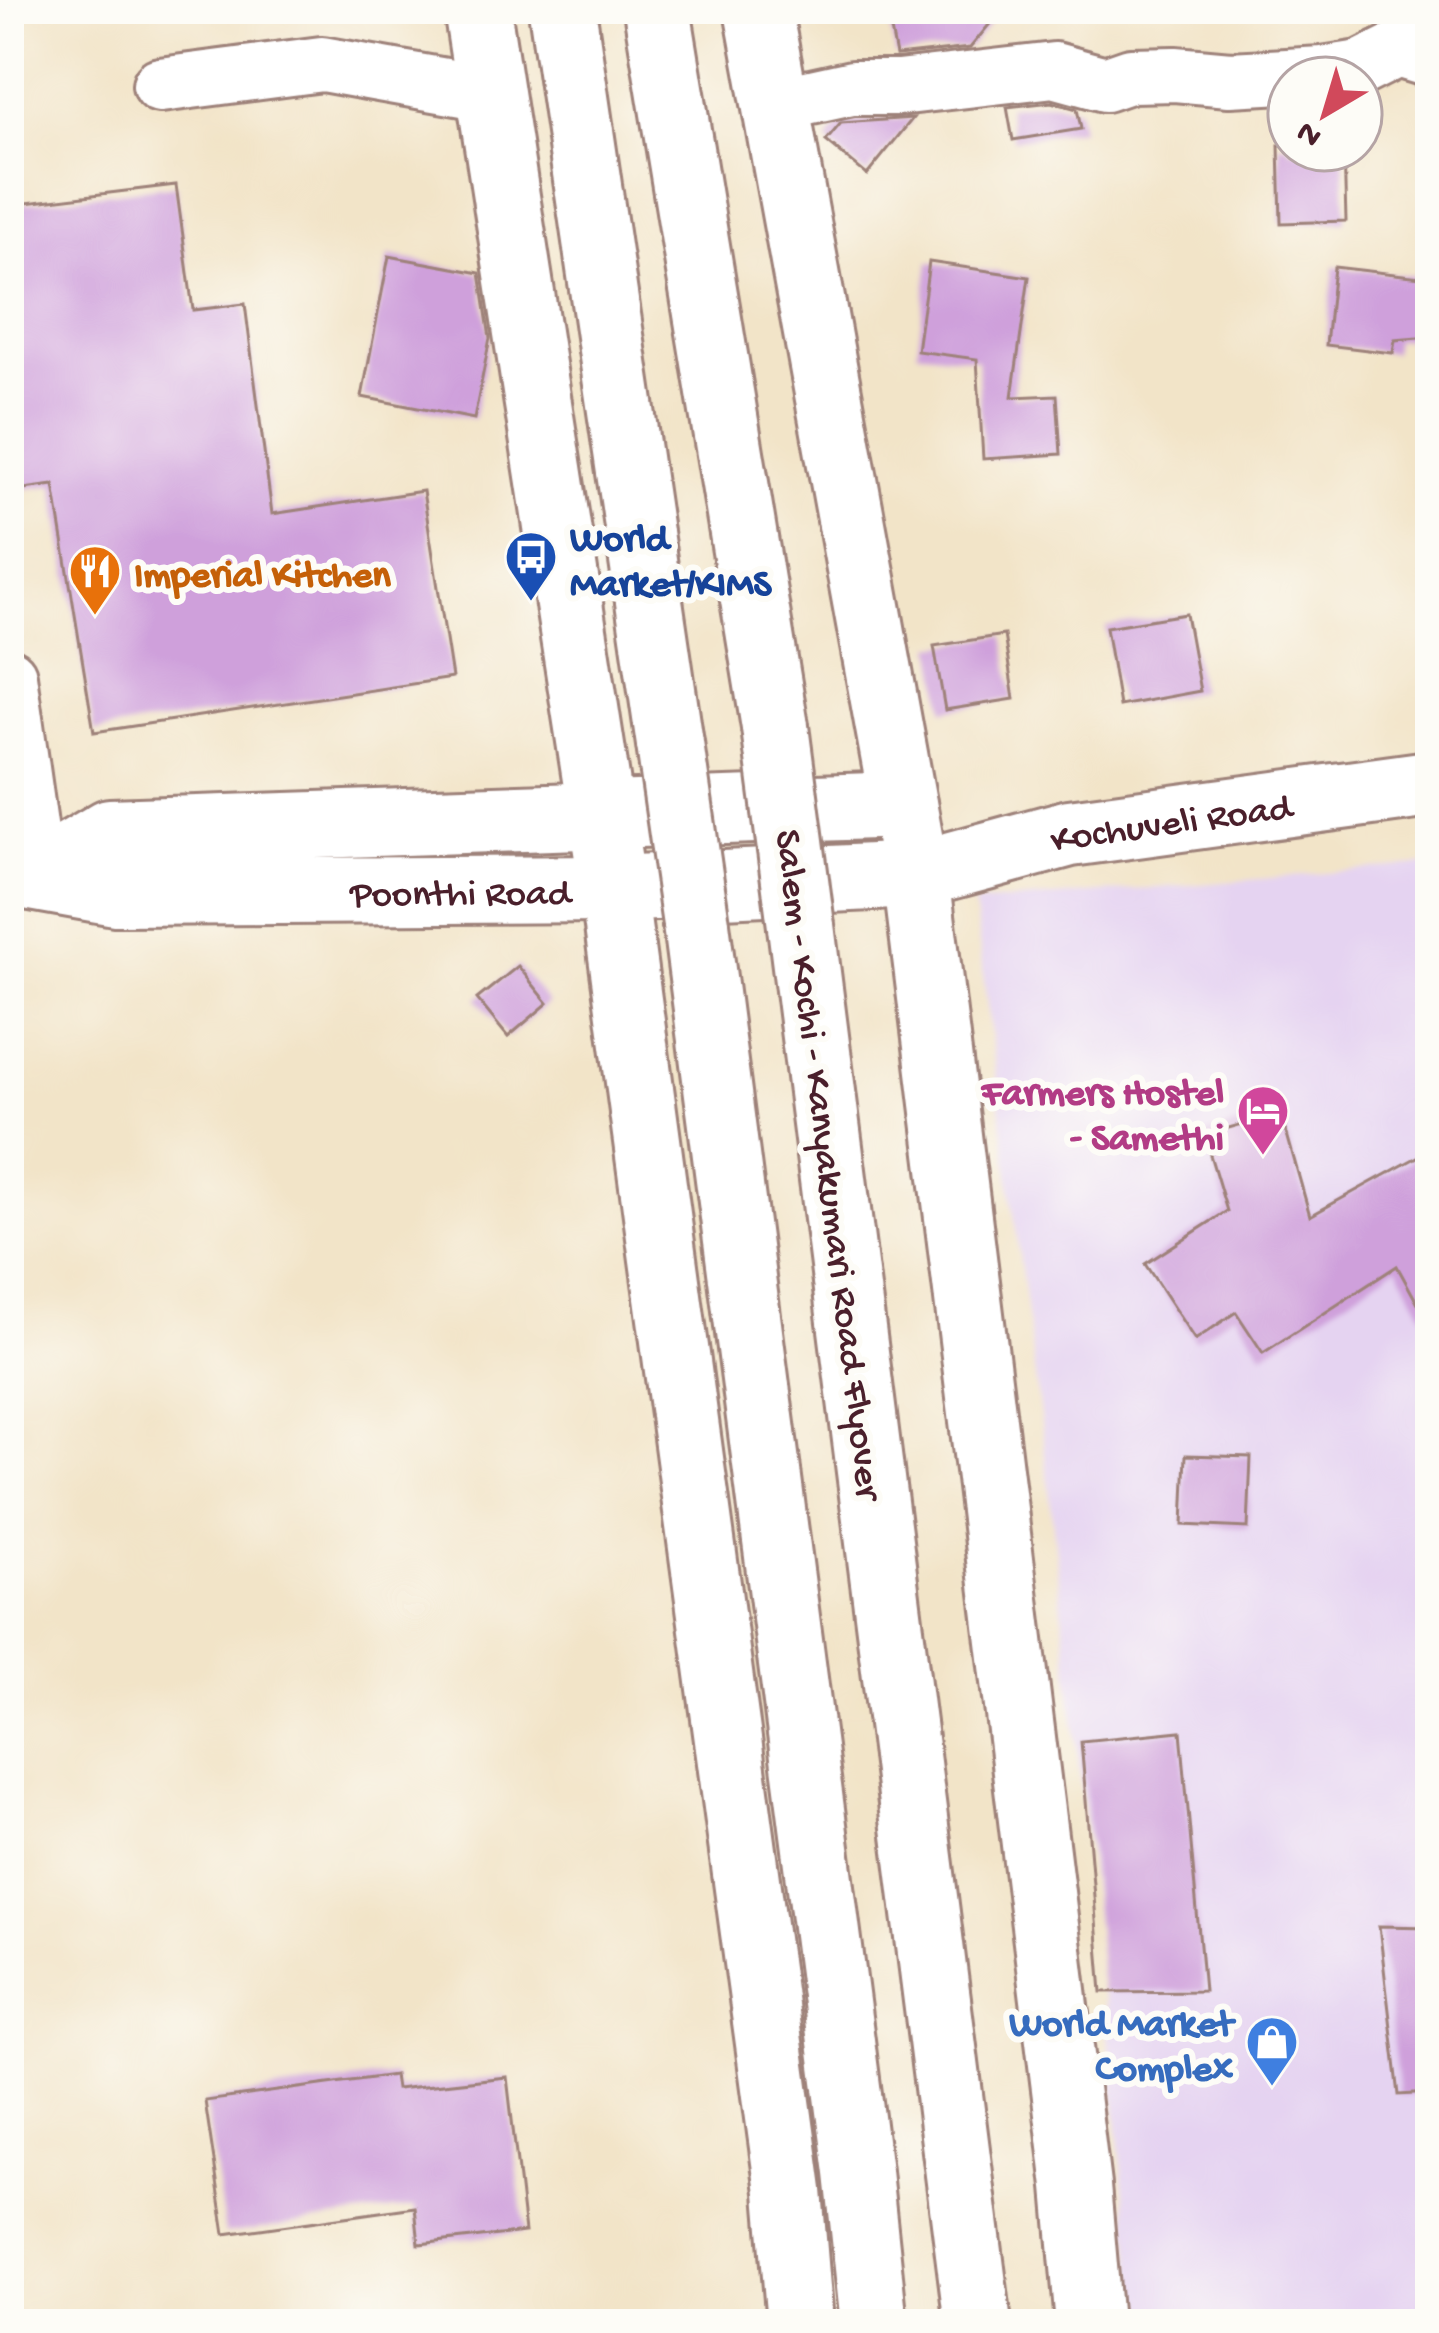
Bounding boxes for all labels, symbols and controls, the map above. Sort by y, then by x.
north arrow [1265,54,1385,174]
text: N [1290,111,1330,155]
place label: World Market/KIMS [570,519,772,610]
bus stop icon: World Market/KIMS [503,529,559,603]
restaurant icon: Imperial Kitchen [67,543,123,617]
place label: Imperial Kitchen [134,555,391,601]
street label: Kochuveli Road [1046,787,1298,867]
street label: Salem - Kochi - Kanyakumari Road Flyover [761,827,889,1506]
street label: Poonthi Road [348,873,574,921]
place label: Farmers Hostel - Samethi [981,1073,1224,1164]
hotel icon: Farmers Hostel - Samethi [1235,1083,1291,1157]
place label: World Market Complex [1009,2004,1237,2095]
shop icon: World Market Complex [1244,2014,1300,2088]

